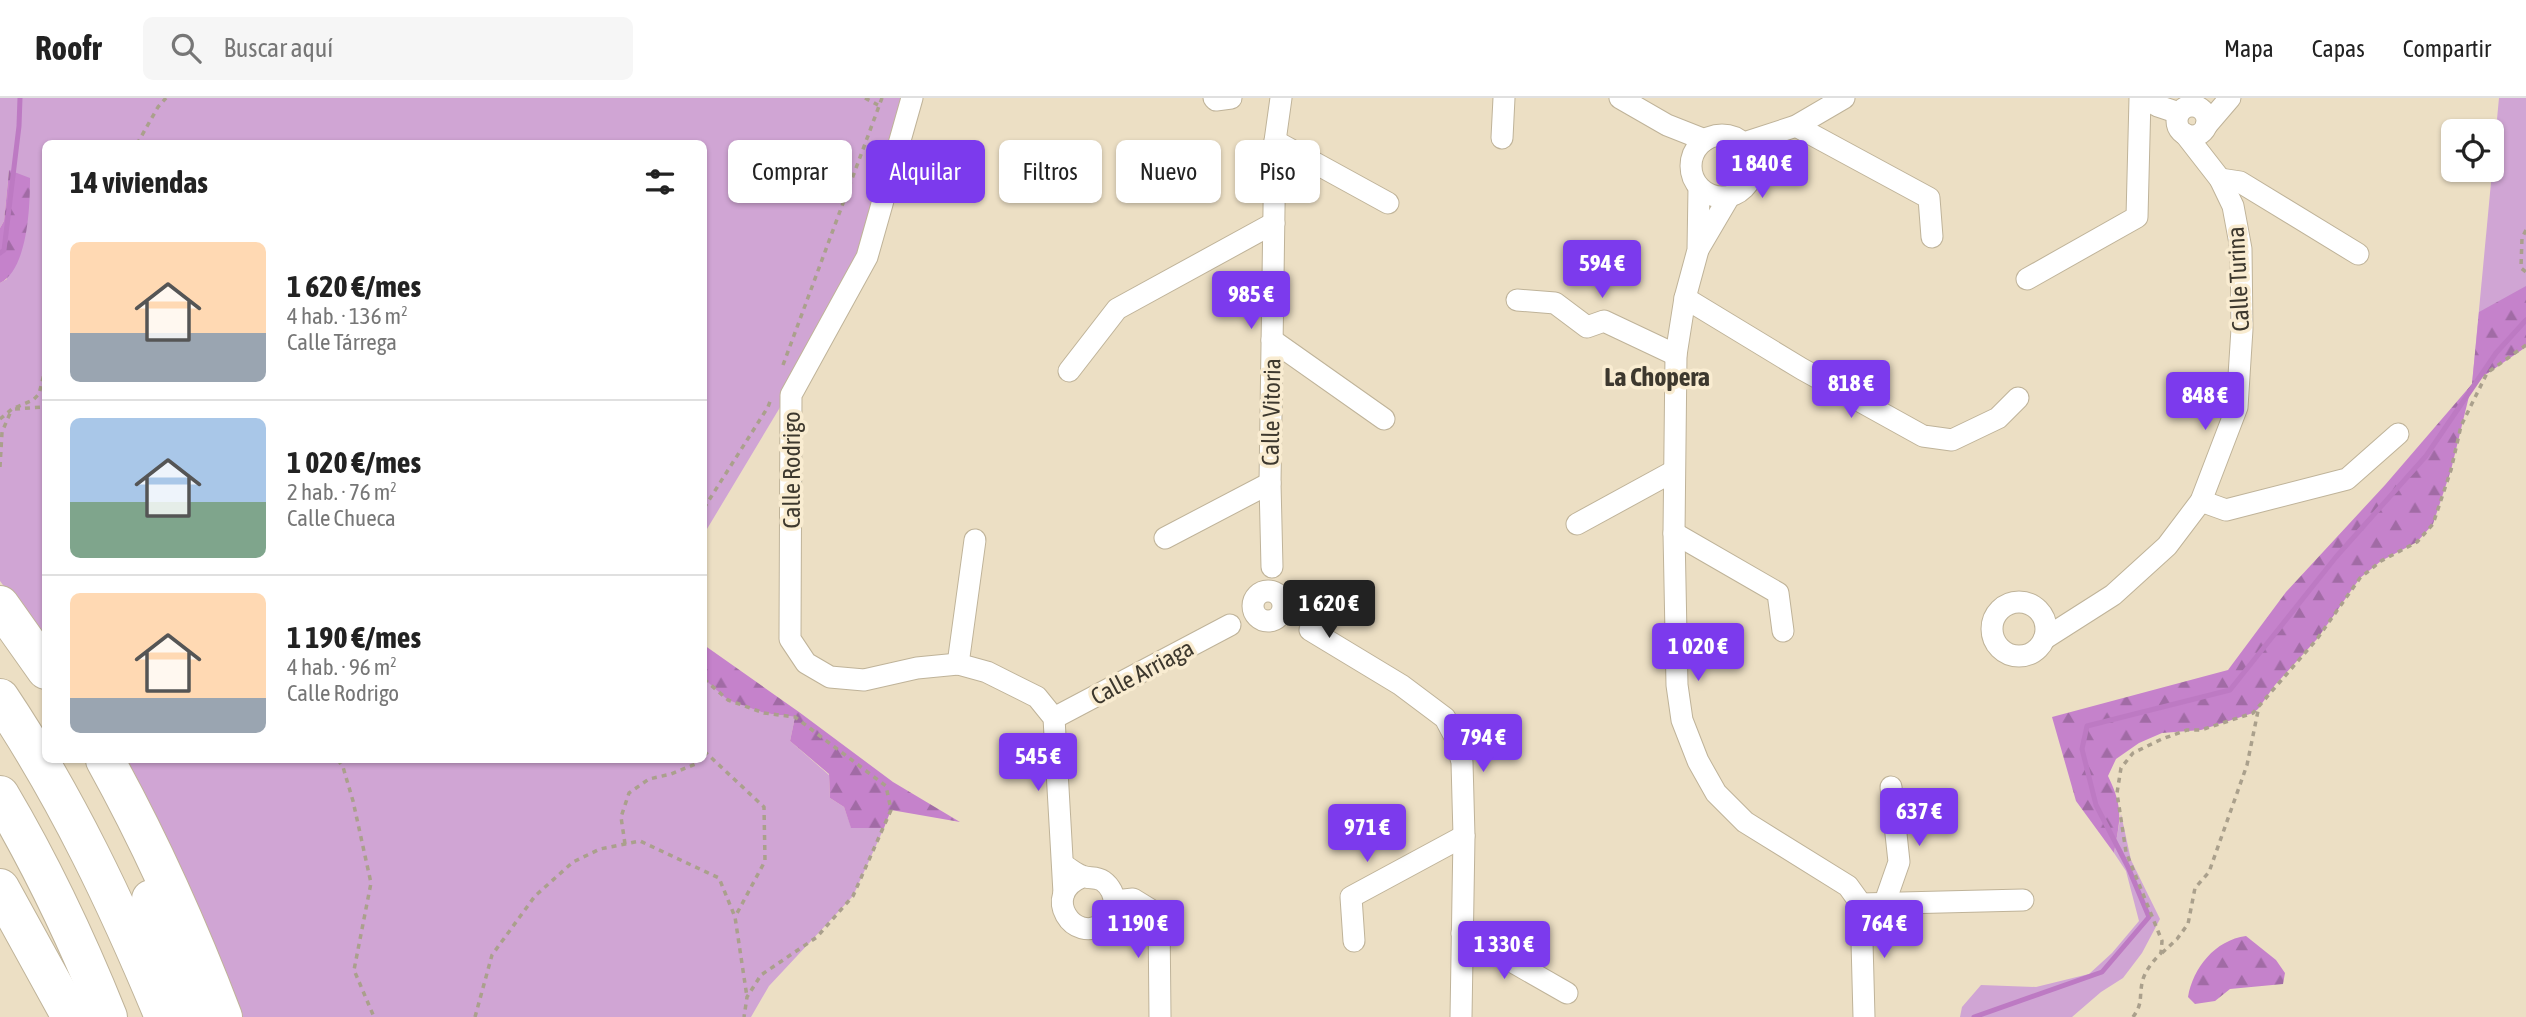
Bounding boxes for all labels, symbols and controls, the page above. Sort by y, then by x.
search box [143,17,633,80]
text: Roofr [35,29,101,67]
icon: search [167,29,205,67]
text: Buscar aquí [223,33,333,63]
text: Mapa [2224,35,2274,62]
text: Capas [2312,35,2365,62]
text: Compartir [2403,35,2491,62]
map controls [2441,119,2504,182]
button: locate [2441,119,2504,182]
chip: Comprar [728,140,852,203]
chip: Alquilar [866,140,985,203]
chip: Filtros [999,140,1102,203]
chip: Nuevo [1116,140,1221,203]
chip: Piso [1235,140,1320,203]
pin: 1 840 € [1697,140,1827,200]
text: 1 840 € [1732,150,1792,176]
icon: filters [641,163,679,201]
text: 14 viviendas [70,165,208,199]
street label: Calle Turina [2222,226,2254,332]
pin: 594 € [1553,240,1651,300]
text: 594 € [1579,250,1625,276]
text: 1 620 €/mes [287,269,421,303]
icon: home [126,270,210,354]
pin: 985 € [1202,272,1300,331]
text: 985 € [1228,281,1274,307]
text: 4 hab. · 136 m² [287,303,408,329]
text: Calle Tárrega [287,329,397,355]
street label: Calle Vitoria [1257,358,1285,466]
pin: 818 € [1802,360,1900,420]
district label: La Chopera [1604,362,1710,392]
text: 818 € [1828,370,1874,396]
pin: 848 € [2156,372,2254,432]
text: 848 € [2182,382,2228,408]
street label: Calle Rodrigo [778,412,805,529]
text: 1 020 €/mes [287,445,421,479]
icon: home [126,446,210,530]
text: 2 hab. · 76 m² [287,479,397,505]
text: Calle Chueca [287,505,396,531]
pin: 1 620 € [1264,580,1394,640]
text: 1 620 € [1299,590,1359,616]
text: 1 190 €/mes [287,620,421,654]
icon: home [126,621,210,705]
pin: 1 020 € [1633,624,1763,683]
text: 1 020 € [1668,633,1728,659]
street label: Calle Arriaga [1086,634,1198,710]
text: 4 hab. · 96 m² [287,654,397,680]
text: Calle Rodrigo [287,680,399,706]
pin: 794 € [1434,714,1532,774]
text: 794 € [1460,724,1506,750]
pin: 545 € [989,734,1087,793]
text: 545 € [1015,743,1061,769]
pin: 637 € [1870,788,1968,848]
text: 637 € [1896,798,1942,824]
pin: 971 € [1318,804,1416,864]
text: 971 € [1344,814,1390,840]
pin: 1 190 € [1073,900,1203,960]
pin: 764 € [1835,900,1933,960]
text: 1 190 € [1108,910,1168,936]
text: 764 € [1861,910,1907,936]
pin: 1 330 € [1439,922,1569,981]
text: 1 330 € [1474,931,1534,957]

